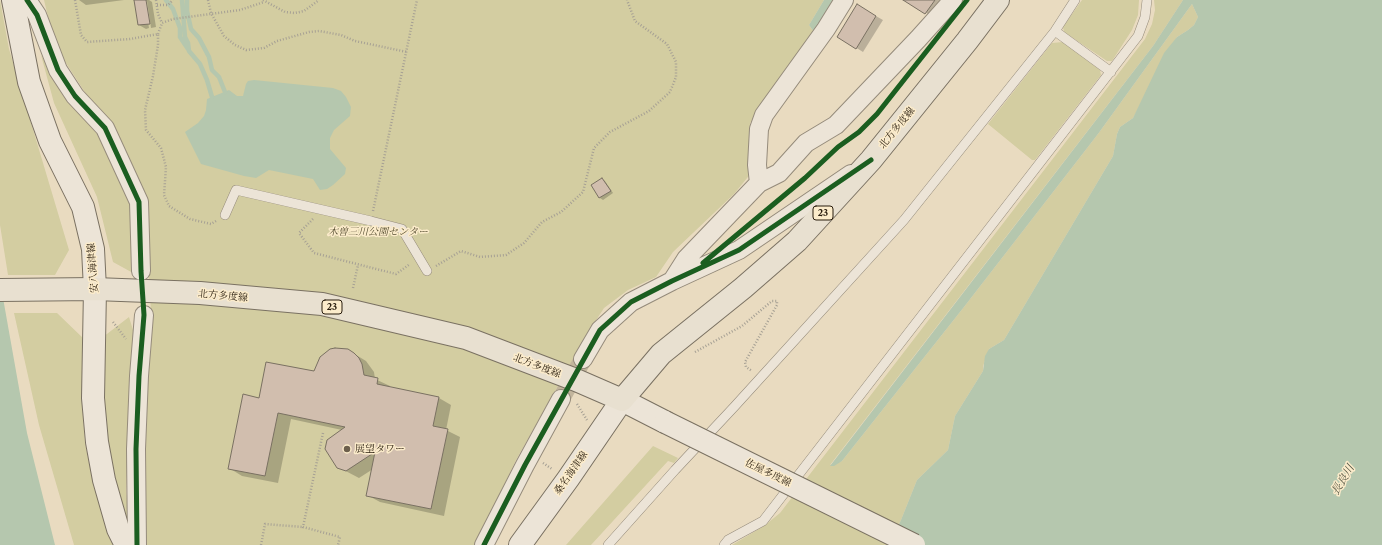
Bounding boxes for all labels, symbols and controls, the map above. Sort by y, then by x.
street label: 北方多度線 [877,105,917,151]
road number: 23 [813,206,833,220]
park label: 木曽三川公園センター [328,226,428,238]
street label: 安八海津線 [85,243,101,293]
street label: 北方多度線 [198,288,248,304]
road number: 23 [322,300,342,314]
street label: 北方多度線 [512,351,562,381]
place label: 展望タワー [355,443,405,455]
marker: 展望タワー [342,444,352,454]
street label: 桑名海津線 [552,449,590,497]
street label: 佐屋多度線 [743,457,793,489]
water label: 長良川 [1329,462,1357,498]

